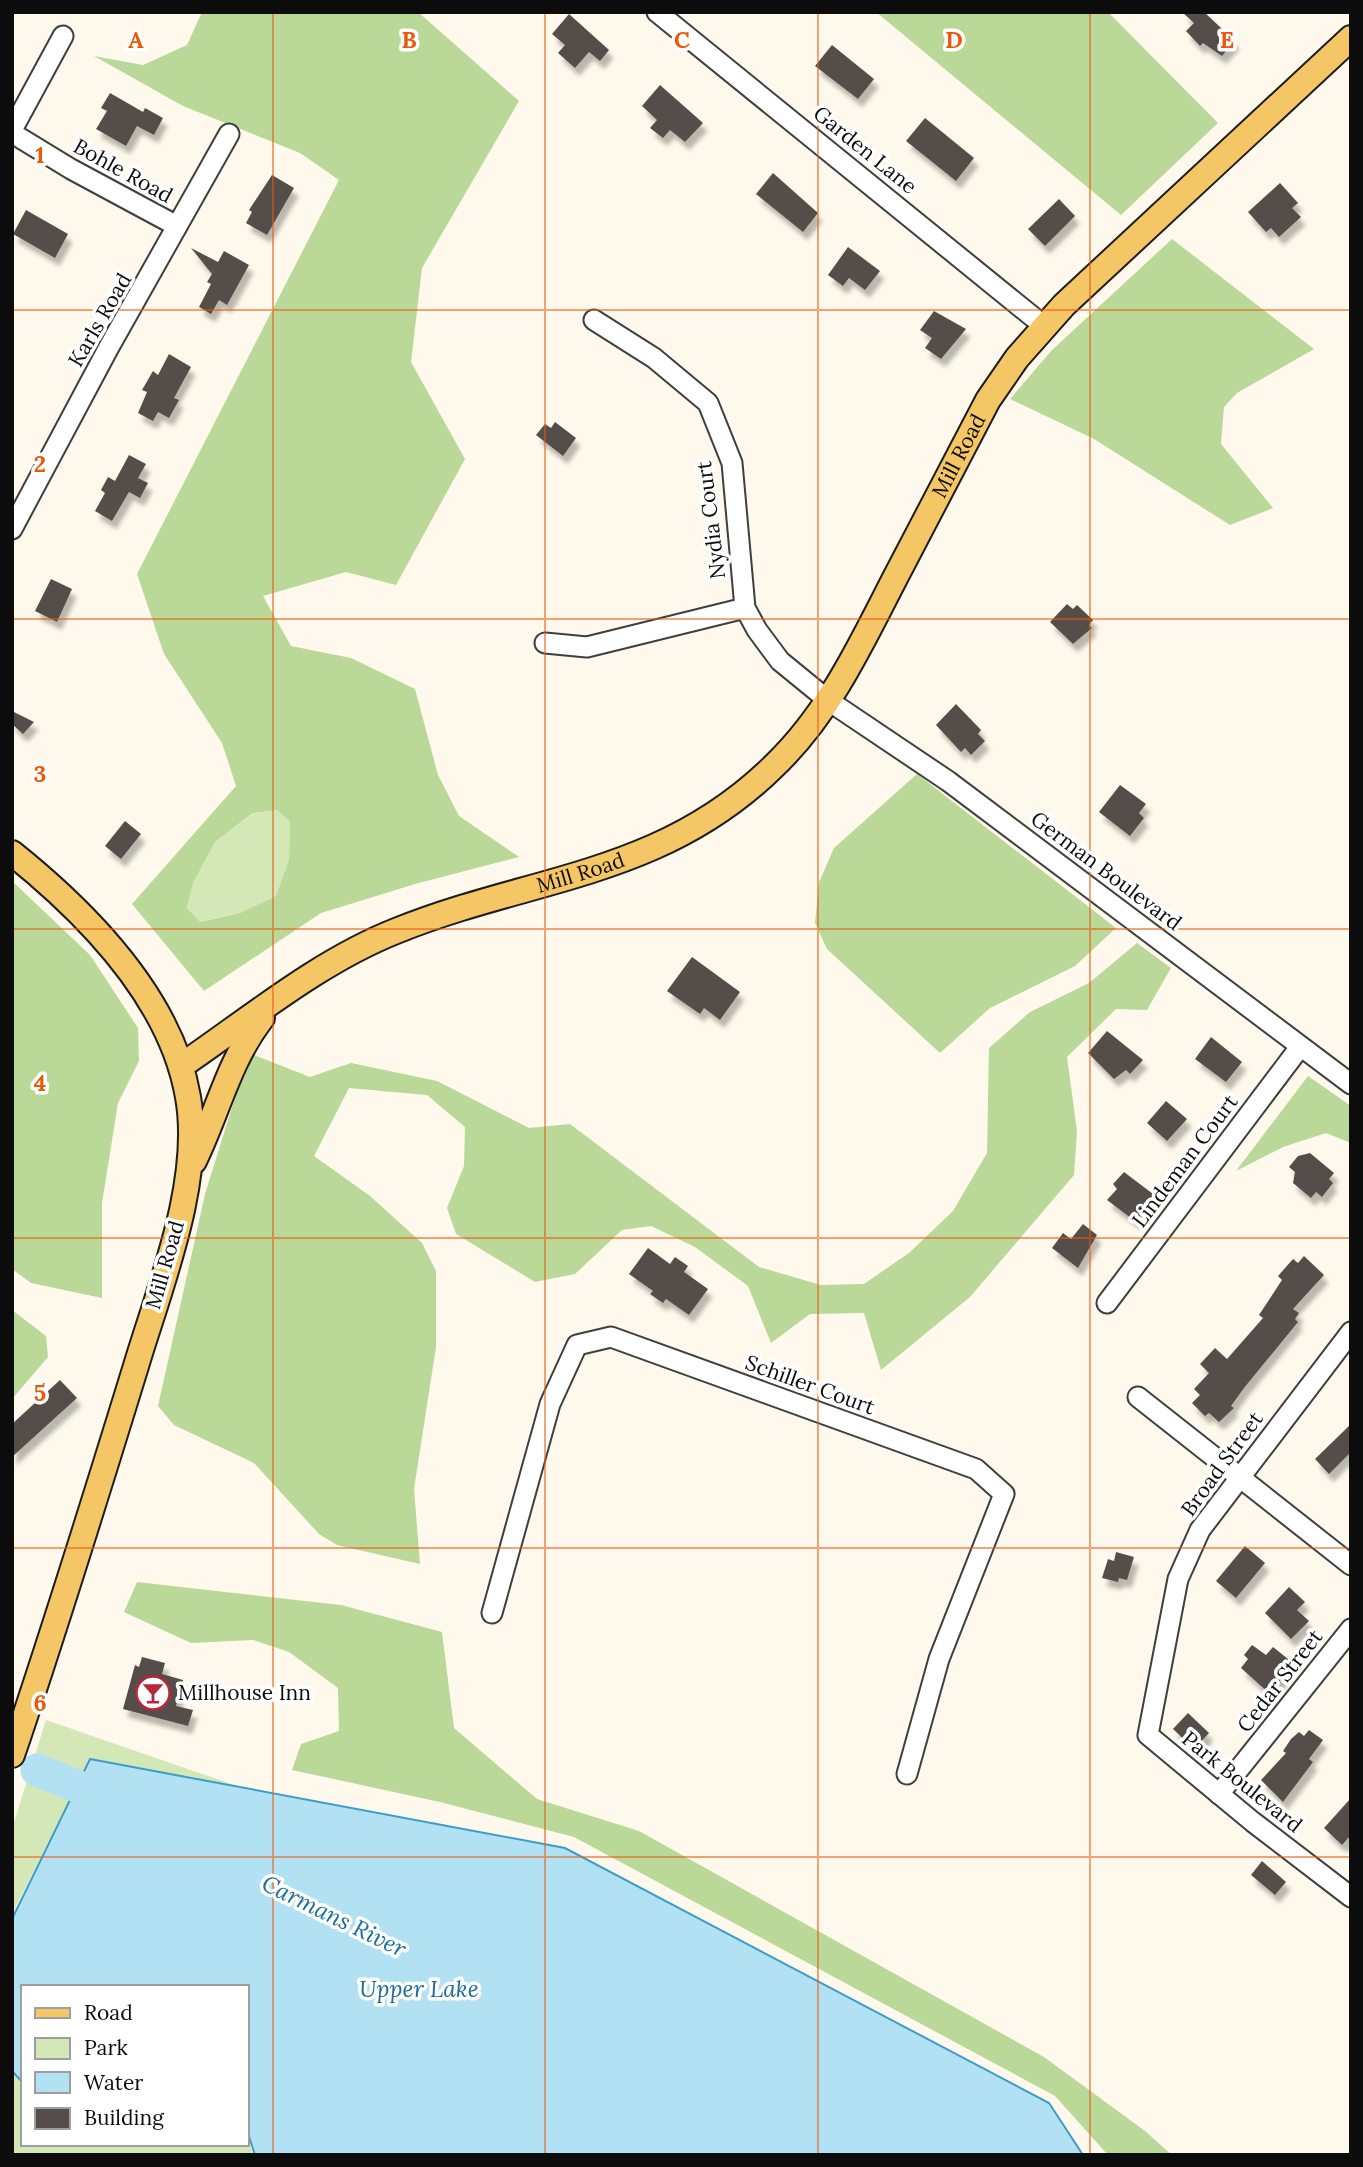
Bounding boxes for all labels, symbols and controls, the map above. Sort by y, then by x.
text: A [128,25,144,54]
text: B [401,25,417,54]
text: C [674,25,690,54]
text: D [945,25,963,54]
text: E [1220,25,1234,54]
street label: Garden Lane [808,100,923,200]
street label: Bohle Road [69,132,178,209]
text: 1 [35,140,45,169]
street label: Karls Road [62,268,137,371]
street label: Mill Road [925,409,991,502]
text: 2 [34,449,46,478]
street label: Nydia Court [690,459,731,580]
text: 3 [34,759,46,788]
street label: German Boulevard [1026,805,1187,936]
street label: Mill Road [533,846,628,899]
text: 4 [34,1068,46,1097]
street label: Lindeman Court [1126,1088,1244,1233]
street label: Mill Road [139,1217,190,1312]
street label: Schiller Court [742,1349,879,1421]
text: 5 [34,1378,46,1407]
street label: Broad Street [1175,1405,1269,1521]
street label: Cedar Street [1231,1623,1329,1738]
bar icon: Millhouse Inn [134,1674,172,1712]
place label: Millhouse Inn [178,1679,311,1706]
text: 6 [33,1688,47,1717]
street label: Park Boulevard [1177,1725,1308,1838]
water label: Carmans River [257,1868,412,1963]
water label: Upper Lake [359,1974,479,2003]
legend [21,1985,248,2146]
text: Road [84,1999,133,2026]
text: Park [84,2034,128,2061]
text: Water [84,2069,143,2096]
text: Building [84,2104,164,2131]

